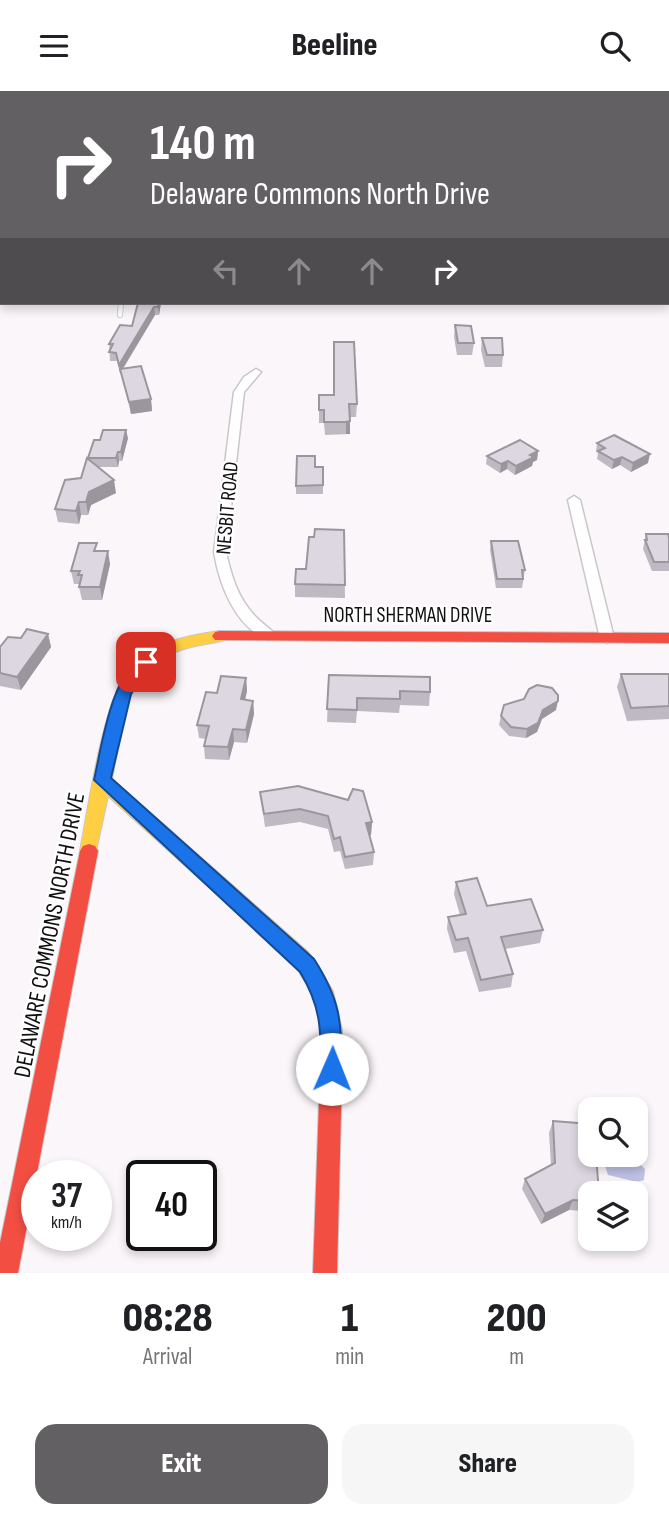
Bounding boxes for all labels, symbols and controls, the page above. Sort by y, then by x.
text: Beeline [291,26,378,65]
icon: menu [35,27,73,65]
icon: search [596,27,634,65]
text: 140 m [150,115,256,174]
icon: right [35,119,126,210]
text: Delaware Commons North Drive [150,175,490,214]
icon: left [207,252,245,290]
icon: ahead [280,252,318,290]
icon: ahead [353,252,391,290]
icon: right [426,252,464,290]
street label: NESBIT ROAD [211,461,244,555]
street label: NORTH SHERMAN DRIVE [324,603,492,628]
pin [116,632,176,692]
icon: arrive [127,643,165,681]
street label: DELAWARE COMMONS NORTH DRIVE [8,790,91,1080]
position arrow [295,1032,369,1106]
map controls [578,1097,648,1251]
button: search [578,1097,648,1167]
speed limit sign: 40 [126,1160,217,1251]
text: 37 [51,1175,82,1218]
button: layers [578,1181,648,1251]
text: km/h [51,1212,82,1233]
text: 08:28 [122,1293,213,1344]
text: 1 [341,1293,358,1344]
text: 200 [487,1293,547,1344]
text: Arrival [143,1343,192,1371]
text: min [335,1343,364,1371]
text: m [509,1343,524,1371]
button: Exit [35,1424,328,1504]
button: Share [342,1424,634,1504]

